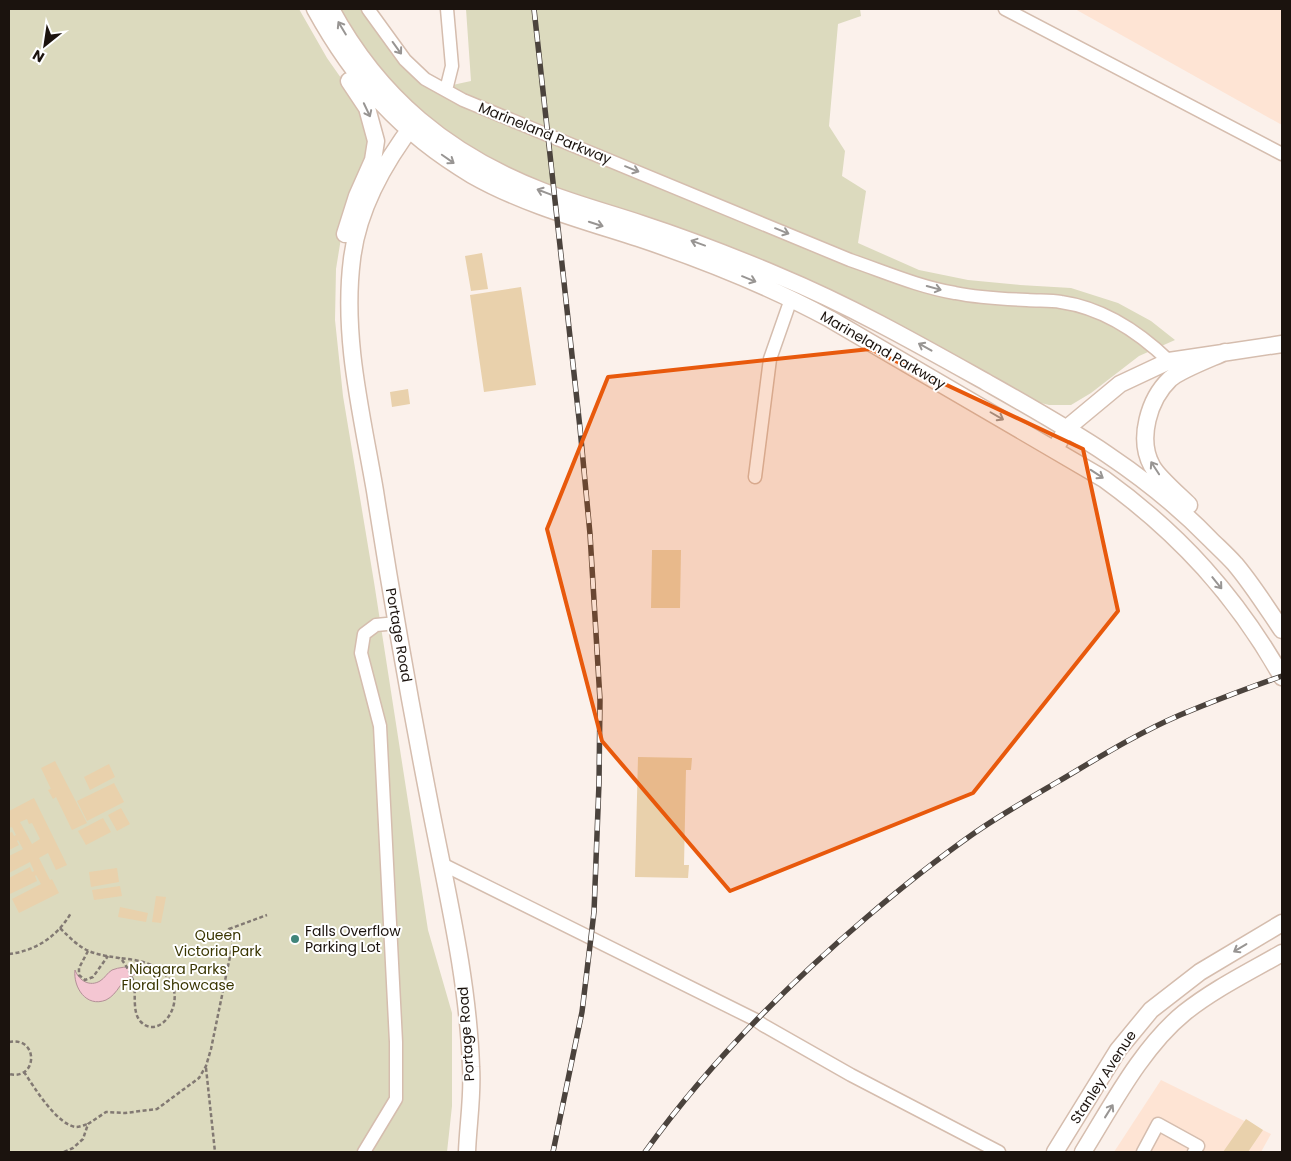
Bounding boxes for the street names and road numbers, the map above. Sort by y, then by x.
street label: Marineland Parkway [476,97,615,169]
street label: Marineland Parkway [817,306,949,394]
street label: Portage Road [381,586,417,684]
street label: Portage Road [453,986,479,1082]
street label: Stanley Avenue [1065,1026,1141,1128]

